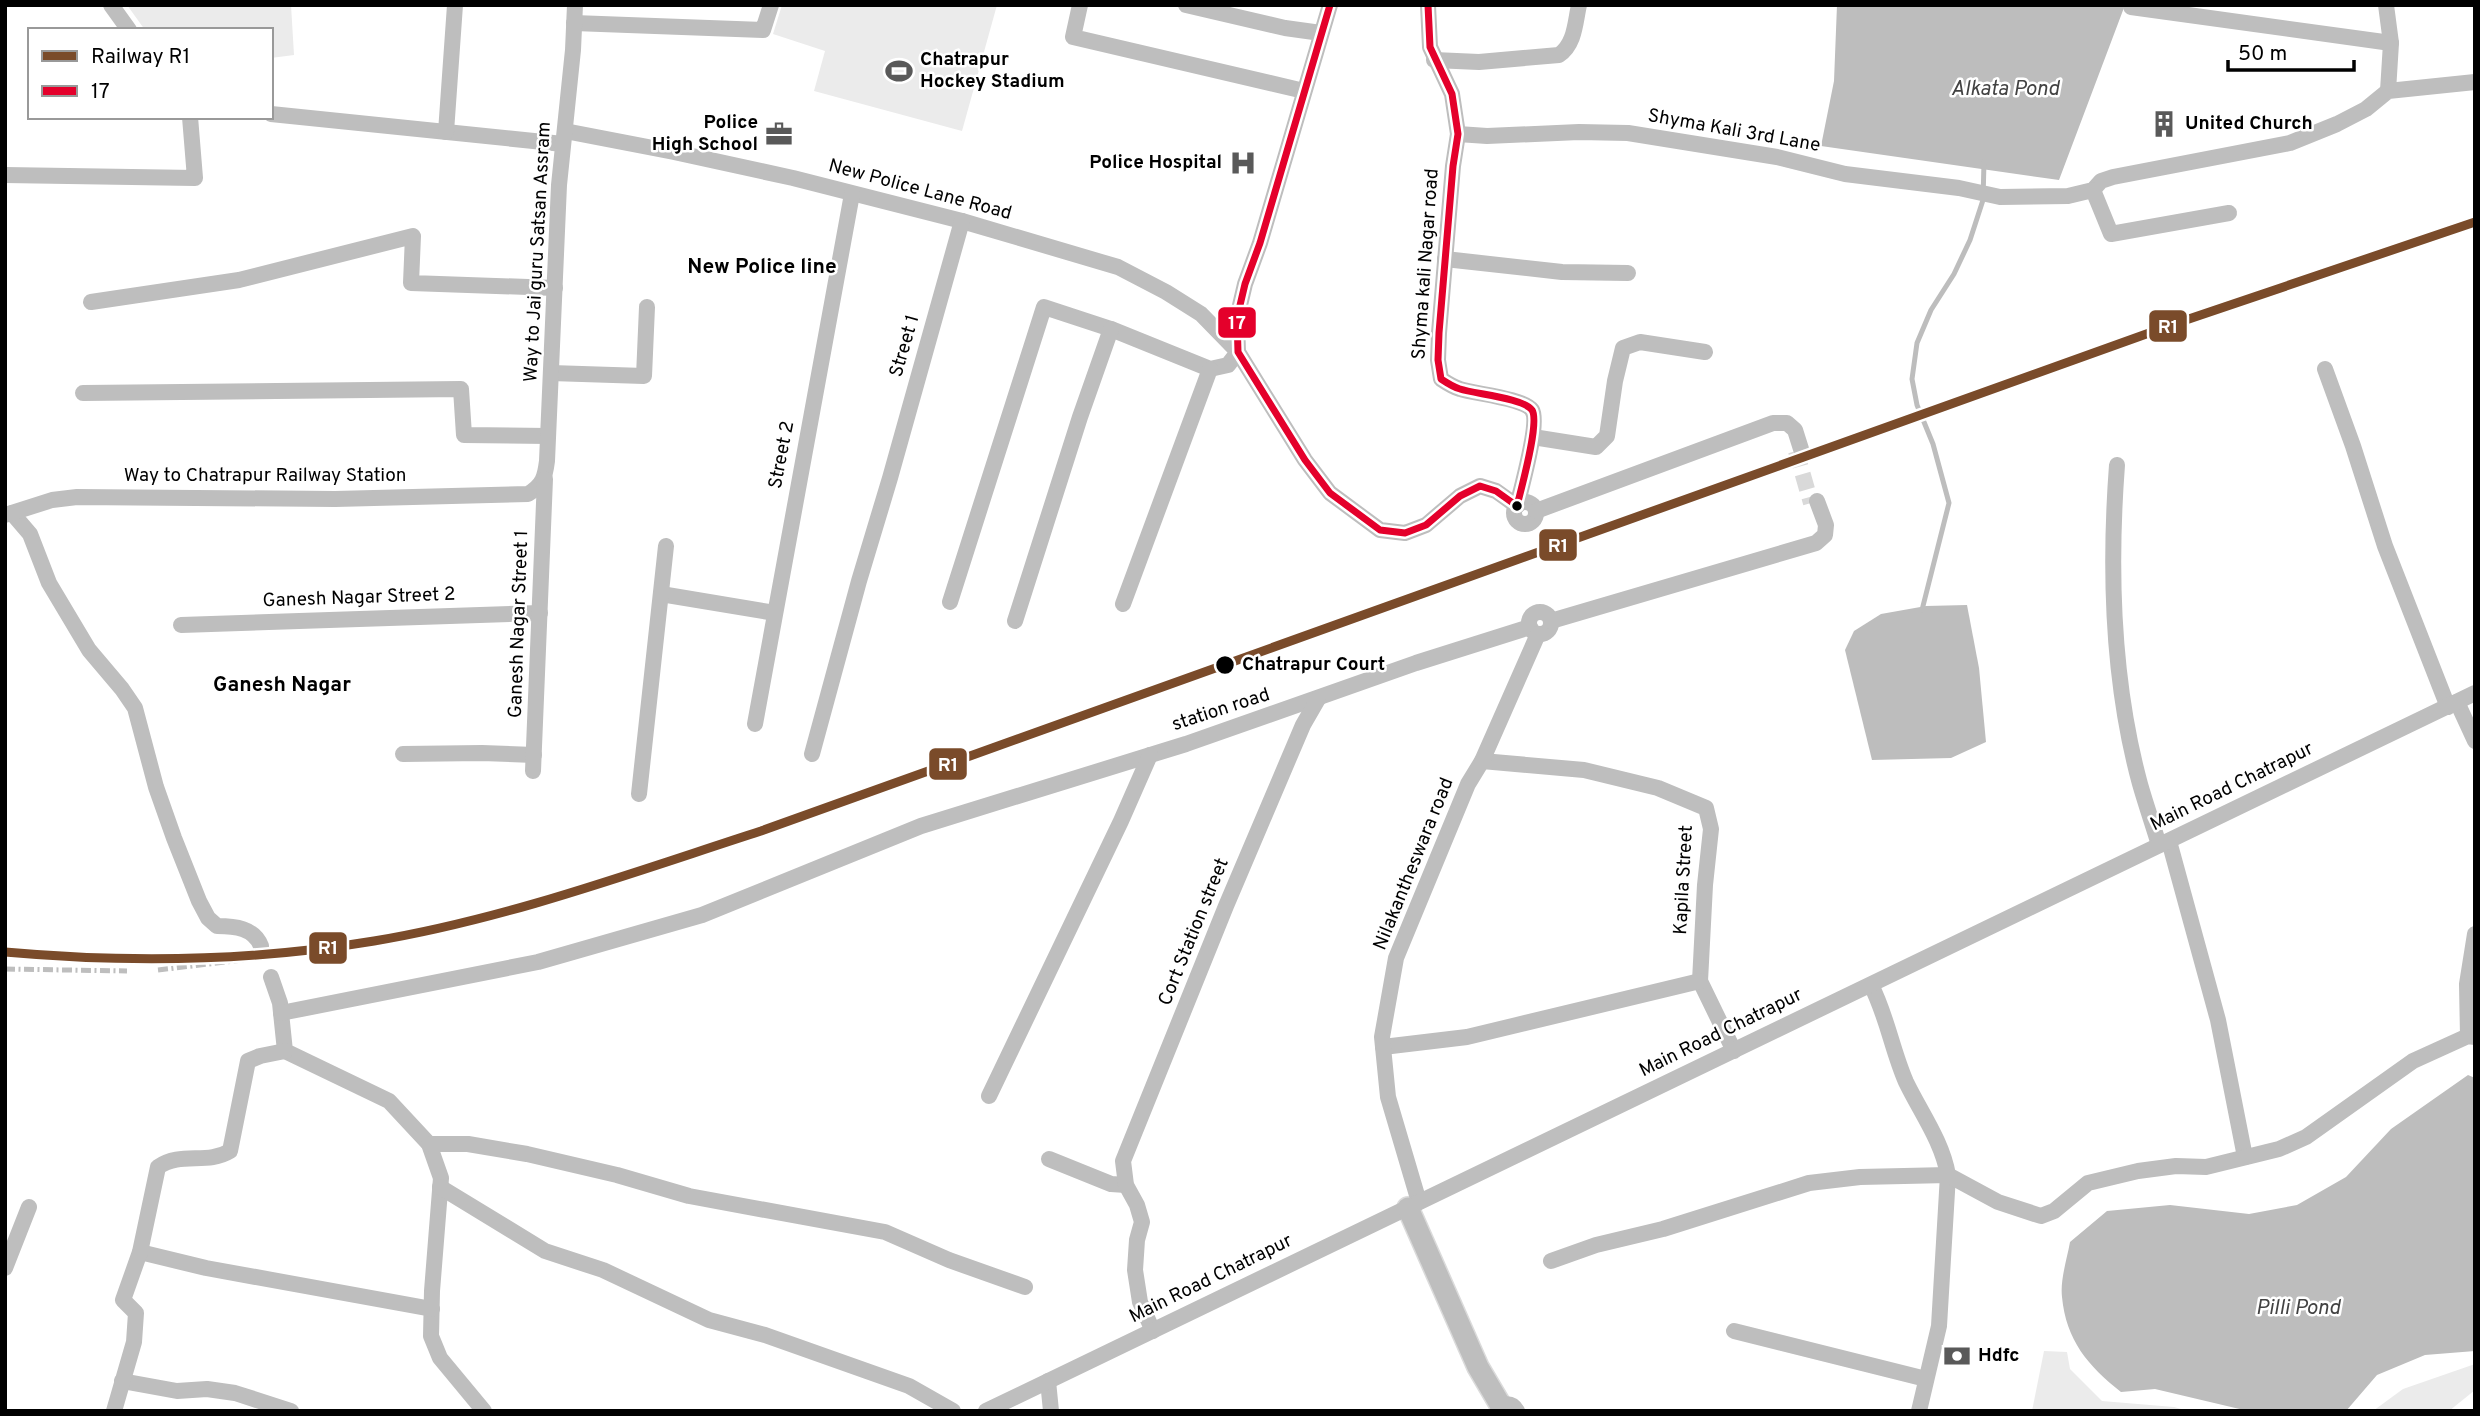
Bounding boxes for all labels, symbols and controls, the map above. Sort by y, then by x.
legend [28,28,273,119]
scale bar [2228,28,2354,72]
text: 50 m [2238,41,2287,68]
text: Railway R1 [91,44,190,71]
place label: Chatrapur Hockey Stadium [920,48,1065,94]
sports icon: Chatrapur Hockey Stadium [884,56,914,86]
water label: Alkata Pond [1951,76,2061,103]
text: 17 [91,79,110,106]
street label: Shyma Kali 3rd Lane [1646,104,1822,158]
building icon: United Church [2149,109,2179,139]
place label: Police High School [652,111,758,157]
place label: United Church [2185,112,2313,136]
office icon: Police High School [764,119,794,149]
street label: Way to Jai guru Satsan Assram [519,121,557,383]
hospital icon: Police Hospital [1228,148,1258,178]
place label: Police Hospital [1089,151,1222,175]
street label: New Police Lane Road [826,154,1014,226]
street label: Shyma kali Nagar road [1407,168,1445,360]
district label: New Police line [687,254,837,281]
line badge: 17 [1217,306,1257,339]
line badge: R1 [2148,309,2188,343]
street label: Street 1 [885,312,925,380]
text: 17 [1228,312,1246,336]
text: R1 [2158,316,2178,340]
street label: Street 2 [764,419,800,491]
street label: Way to Chatrapur Railway Station [124,464,406,488]
unlabelled marker [1510,499,1524,513]
line badge: R1 [1538,528,1578,562]
street label: Ganesh Nagar Street 1 [504,529,534,719]
text: R1 [1548,535,1568,559]
street label: Ganesh Nagar Street 2 [262,583,456,613]
place label: Chatrapur Court [1242,653,1385,677]
marker: Chatrapur Court [1214,654,1236,676]
district label: Ganesh Nagar [213,672,351,699]
street label: station road [1169,683,1273,737]
street label: Main Road Chatrapur [2146,737,2318,837]
line badge: R1 [928,747,968,781]
text: R1 [938,754,958,778]
street label: Nilakantheswara road [1368,774,1460,954]
street label: Kapila Street [1669,825,1699,935]
street label: Cort Station street [1153,855,1235,1009]
line badge: R1 [308,931,348,965]
text: R1 [318,937,338,961]
street label: Main Road Chatrapur [1635,983,1807,1083]
street label: Main Road Chatrapur [1125,1229,1297,1329]
water label: Pilli Pond [2256,1295,2342,1322]
bank icon: Hdfc [1942,1341,1972,1371]
place label: Hdfc [1978,1344,2019,1368]

